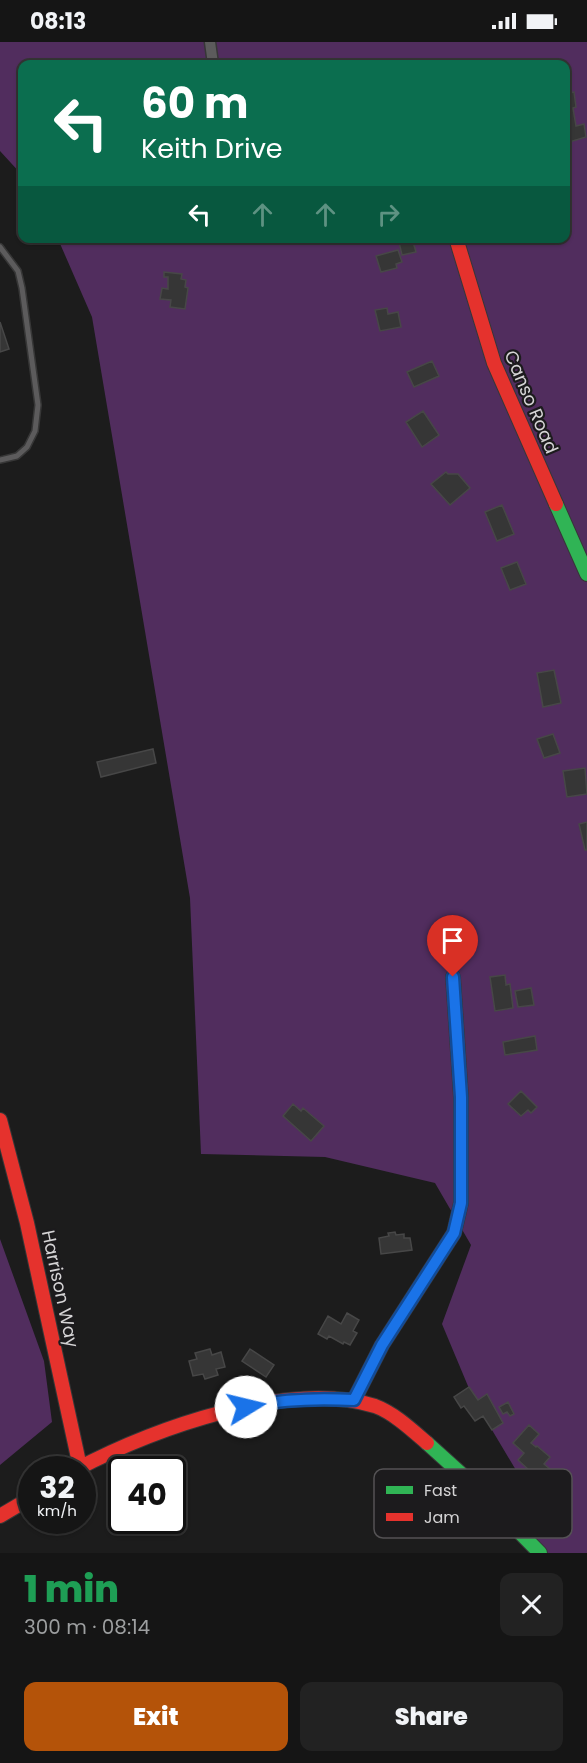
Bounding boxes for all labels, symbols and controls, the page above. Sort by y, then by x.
text: 08:13 [30,6,86,37]
text: 60 m [141,74,249,133]
icon: left [42,84,120,162]
text: Keith Drive [141,130,283,167]
icon: left [183,198,216,231]
icon: ahead [246,198,279,231]
icon: ahead [309,198,342,231]
icon: right [372,198,405,231]
street label: Canso Road [498,346,564,457]
pin [427,915,478,977]
icon: arrive [436,924,469,957]
street label: Harrison Way [36,1228,85,1350]
position arrow [214,1375,278,1439]
speed limit sign: 40 [108,1456,186,1534]
text: 32 [39,1466,75,1509]
legend [374,1469,572,1538]
text: Fast [424,1479,457,1502]
text: km/h [37,1500,77,1521]
text: Jam [424,1506,460,1529]
text: 1 min [24,1564,119,1615]
button: close [500,1573,563,1636]
text: 300 m · 08:14 [24,1613,150,1641]
button: Exit [24,1682,288,1751]
button: Share [300,1682,563,1751]

